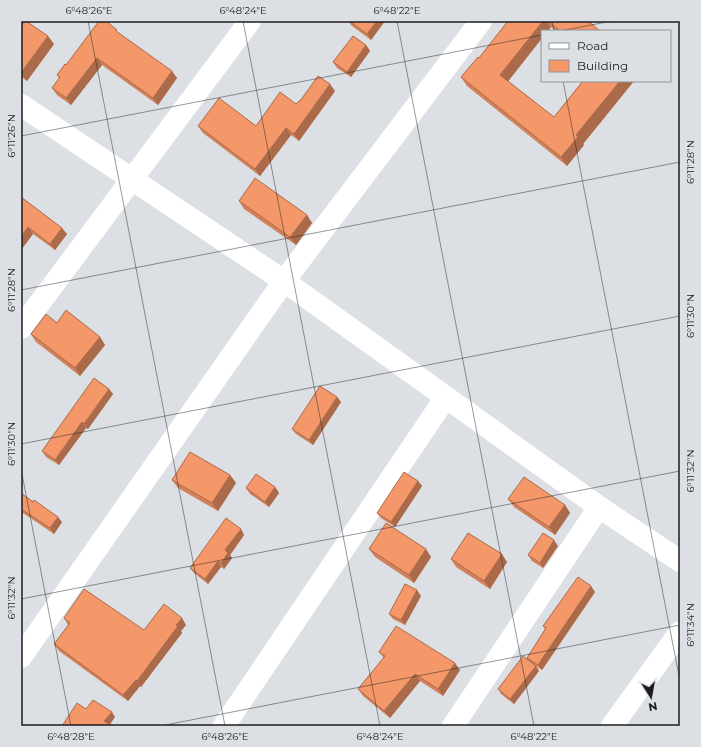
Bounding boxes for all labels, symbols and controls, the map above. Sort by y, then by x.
text: 6°48'26"E [65,4,113,17]
text: 6°48'24"E [219,4,267,17]
text: 6°48'22"E [374,4,421,17]
legend [541,30,671,82]
text: Road [577,38,608,53]
text: Building [577,58,628,73]
text: 6°11'26"N [5,114,18,158]
text: 6°11'28"N [684,140,697,184]
text: 6°11'28"N [5,268,18,312]
text: 6°11'30"N [684,294,697,338]
text: 6°11'30"N [5,422,18,466]
text: 6°11'32"N [684,449,697,493]
text: 6°11'32"N [5,576,18,620]
text: 6°11'34"N [684,603,697,647]
north arrow [631,677,671,717]
text: N [647,699,659,715]
text: 6°48'28"E [47,730,95,743]
text: 6°48'26"E [201,730,249,743]
text: 6°48'24"E [356,730,404,743]
text: 6°48'22"E [511,730,558,743]

